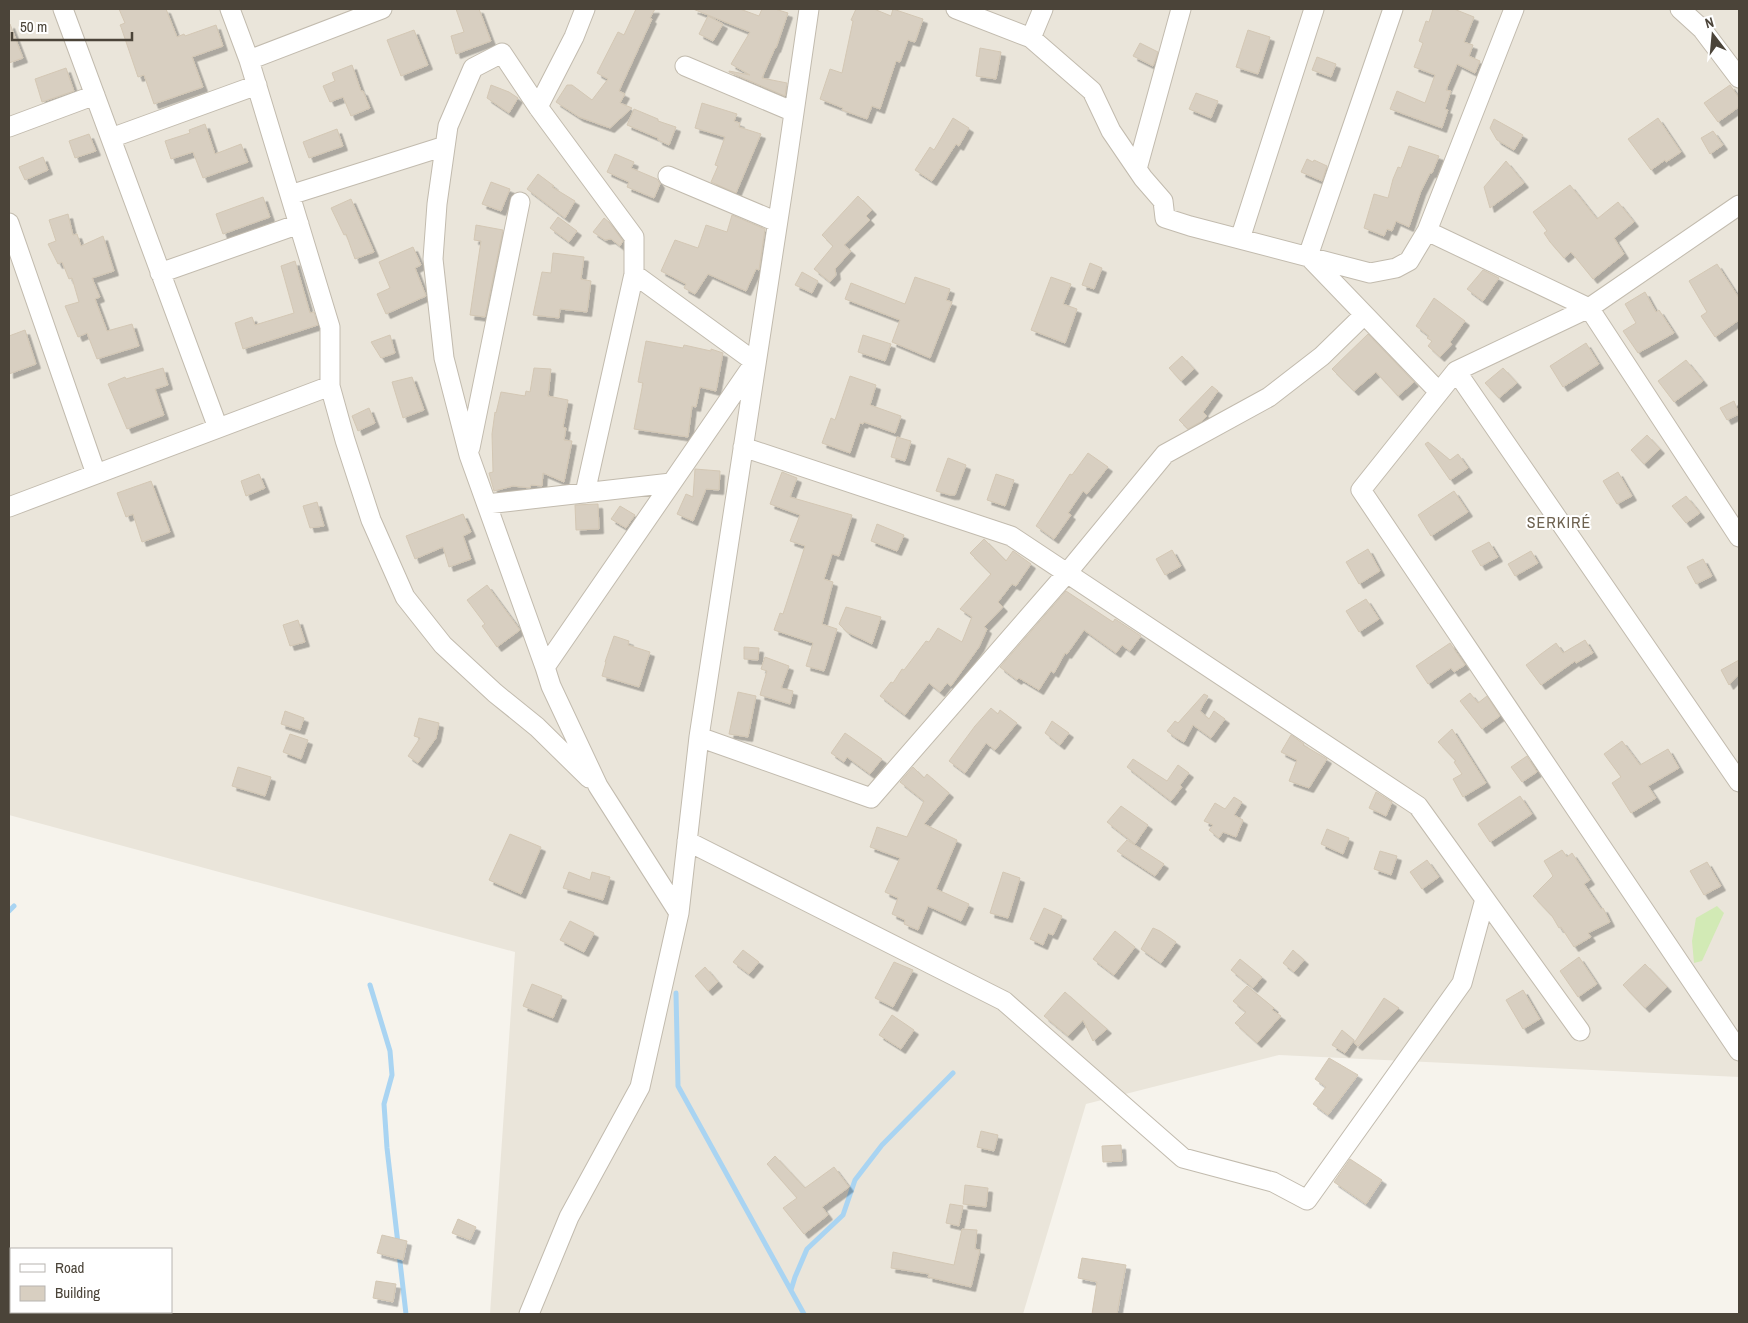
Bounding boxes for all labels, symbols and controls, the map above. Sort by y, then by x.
scale bar [12,10,132,42]
north arrow [1688,10,1738,60]
text: N [1703,13,1716,32]
text: 50 m [20,16,47,37]
district label: SERKIRÉ [1527,511,1591,533]
legend [10,1248,172,1313]
text: Road [55,1257,84,1278]
text: Building [55,1282,100,1303]

